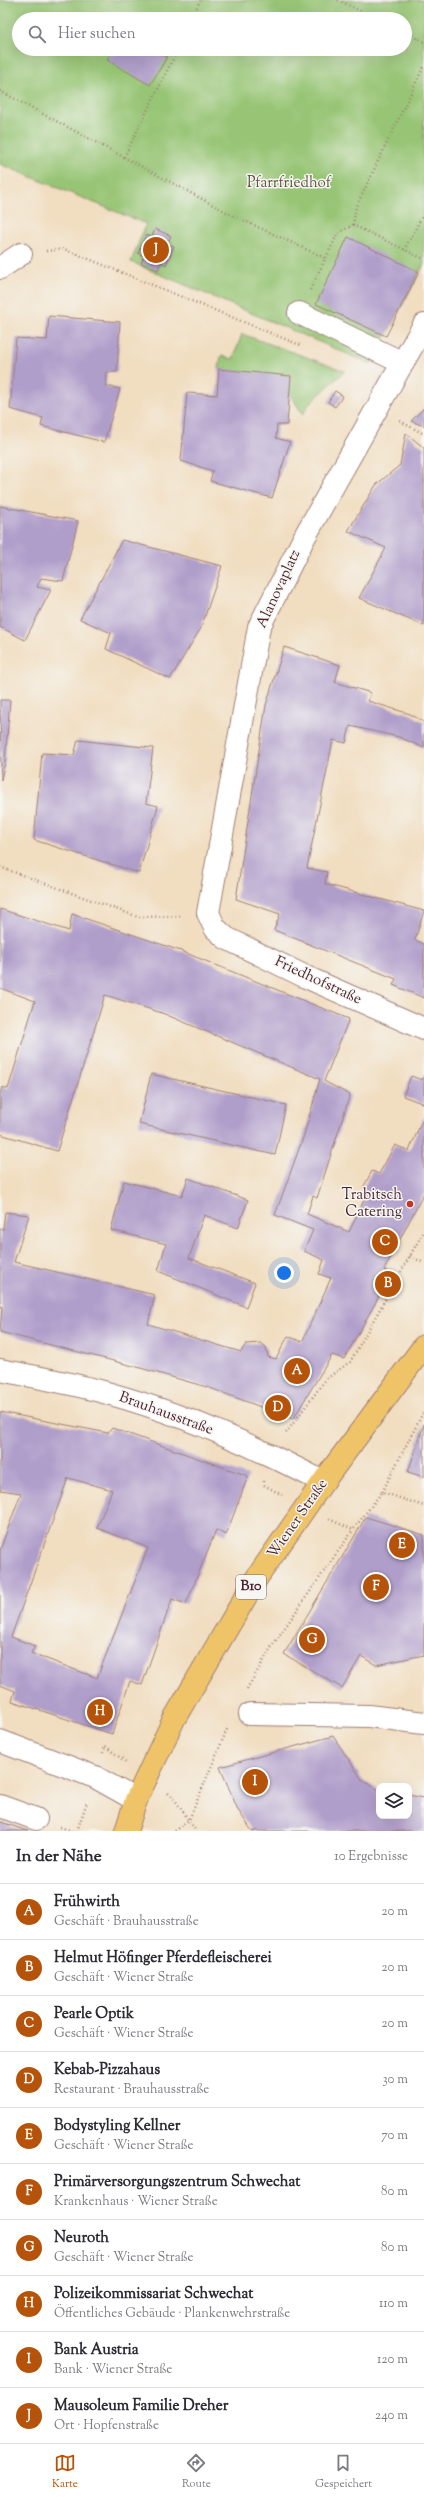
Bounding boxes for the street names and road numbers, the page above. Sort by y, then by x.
street label: Alanovaplatz [252,546,306,632]
street label: Friedhofstraße [271,952,365,1010]
street label: Brauhausstraße [116,1387,216,1441]
street label: Wiener Straße [263,1475,333,1563]
road number: B10 [236,1575,266,1599]

